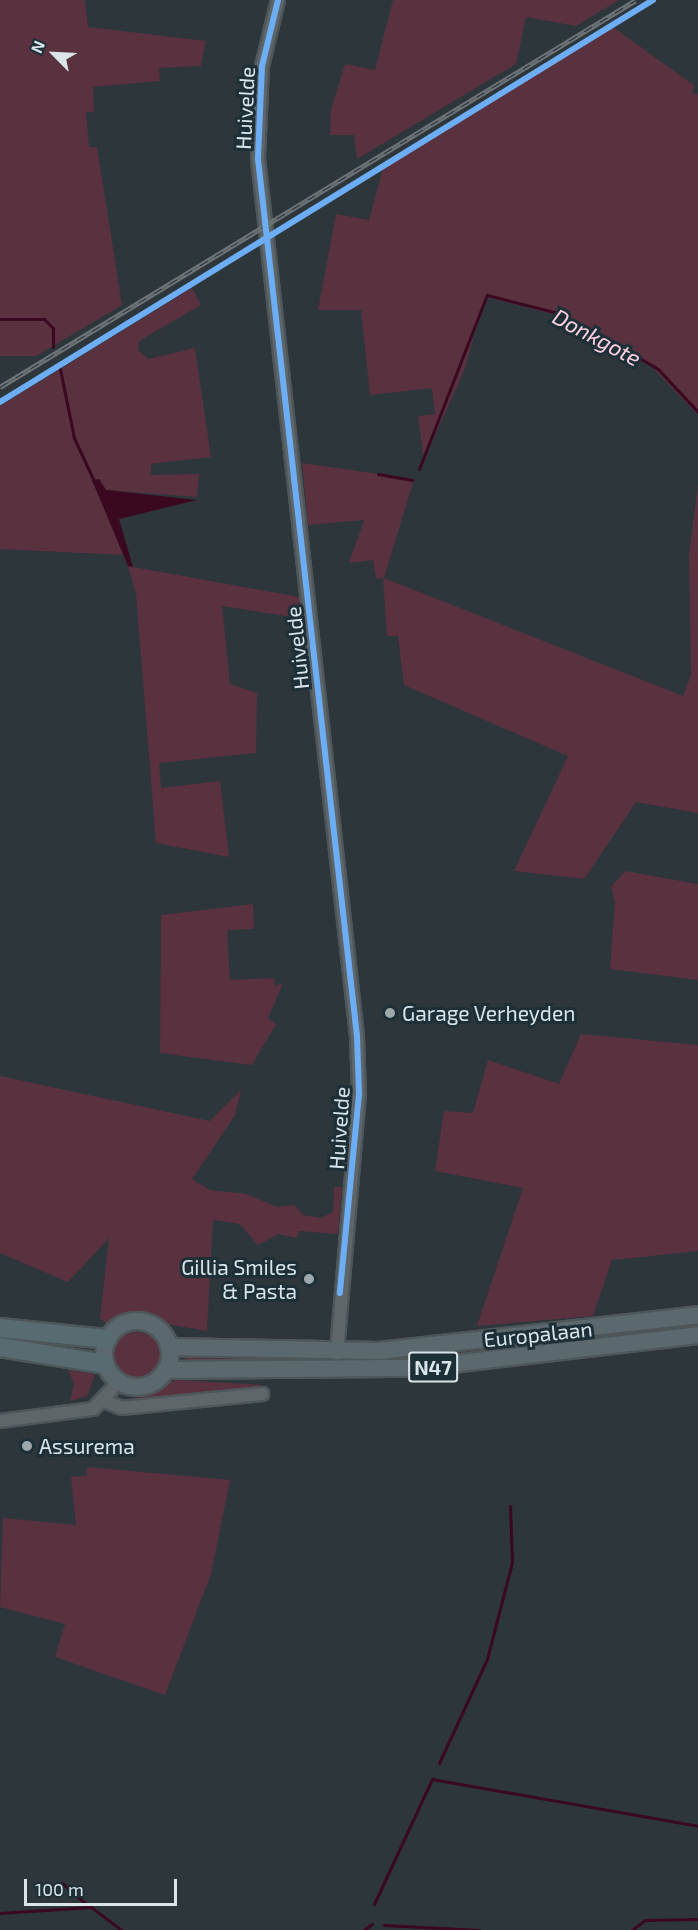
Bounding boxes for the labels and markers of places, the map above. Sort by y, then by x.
place label: Garage Verheyden [402,1000,576,1026]
marker: Garage Verheyden [383,1006,397,1020]
place label: Gillia Smiles & Pasta [181,1254,297,1304]
marker: Gillia Smiles & Pasta [302,1272,316,1286]
place label: Assurema [39,1433,135,1459]
marker: Assurema [20,1439,34,1453]

